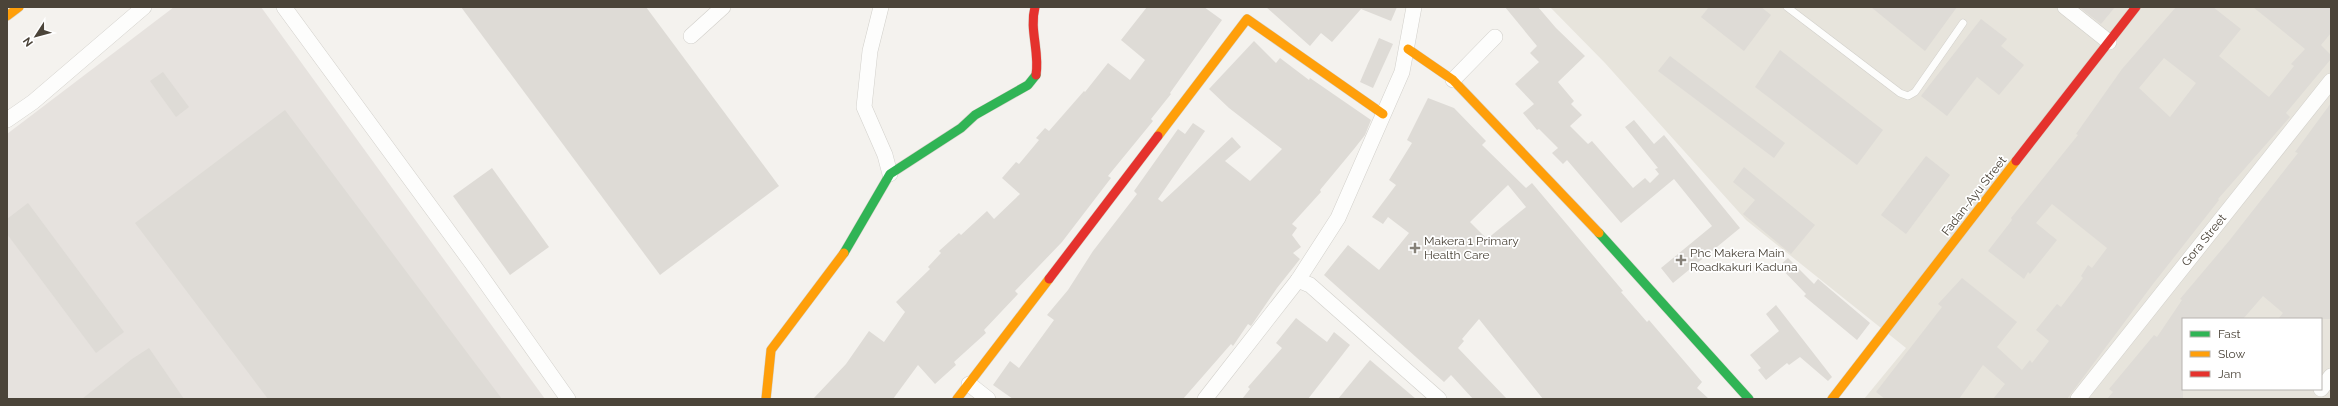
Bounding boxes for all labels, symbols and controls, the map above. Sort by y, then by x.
north arrow [16,16,56,56]
text: N [21,34,36,49]
street label: Fadan-Ayu Street [1939,154,2009,238]
street label: Gora Street [2179,211,2229,269]
place label: Makera 1 Primary Health Care [1424,234,1519,262]
marker: Makera 1 Primary Health Care [1409,242,1421,254]
place label: Phc Makera Main Roadkakuri Kaduna [1690,246,1797,274]
marker: Phc Makera Main Roadkakuri Kaduna [1675,254,1687,266]
legend [2182,318,2322,390]
text: Fast [2218,327,2241,341]
text: Slow [2218,347,2245,361]
text: Jam [2218,367,2241,381]

